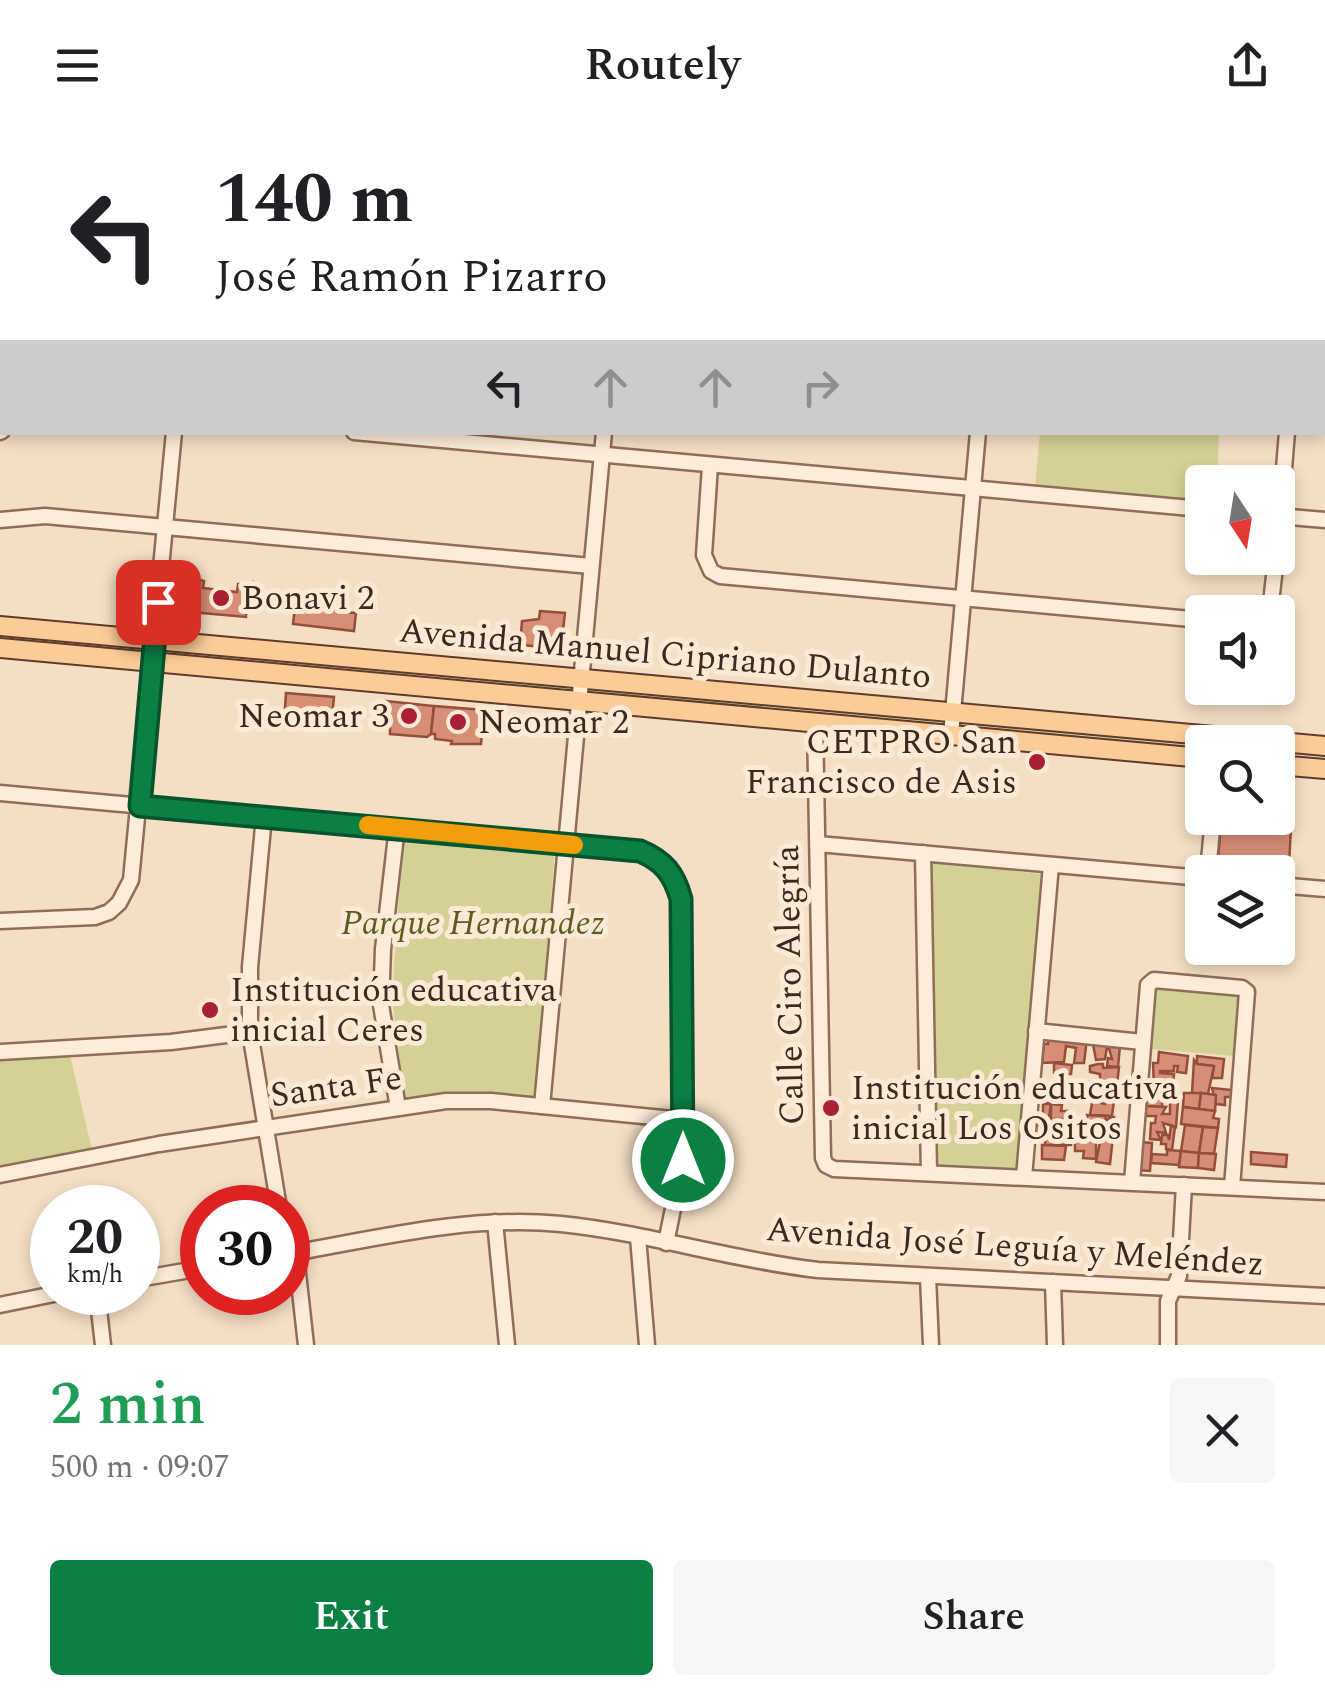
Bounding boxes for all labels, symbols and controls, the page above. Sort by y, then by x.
text: Routely [584,31,741,100]
icon: menu [50,38,105,93]
icon: share [1220,38,1275,93]
text: 140 m [215,147,413,253]
icon: left [50,170,180,300]
text: José Ramón Pizarro [215,243,608,312]
icon: left [478,360,533,415]
icon: ahead [583,360,638,415]
icon: ahead [688,360,743,415]
icon: right [793,360,848,415]
north arrow [1185,465,1295,575]
map controls [1185,465,1295,965]
pin [116,560,201,645]
place label: Bonavi 2 [241,572,375,625]
icon: arrive [131,575,186,630]
marker: Bonavi 2 [210,587,232,609]
button: sound [1185,595,1295,705]
street label: Avenida Manuel Cipriano Dulanto [397,604,933,704]
place label: Neomar 3 [238,690,389,743]
place label: Neomar 2 [478,696,629,749]
marker: Neomar 3 [398,705,420,727]
marker: Neomar 2 [447,711,469,733]
place label: CETPRO San Francisco de Asis [745,716,1017,809]
button: search [1185,725,1295,835]
marker: CETPRO San Francisco de Asis [1026,751,1048,773]
street label: Calle Ciro Alegría [761,844,819,1126]
button: layers [1185,855,1295,965]
park label: Parque Hernandez [341,897,605,950]
place label: Institución educativa inicial Ceres [230,964,557,1057]
marker: Institución educativa inicial Ceres [199,999,221,1021]
street label: Santa Fe [267,1052,405,1122]
place label: Institución educativa inicial Los Ositos [851,1062,1178,1155]
marker: Institución educativa inicial Los Ositos [820,1097,842,1119]
position arrow [631,1108,735,1212]
speed limit sign: 30 [180,1185,310,1315]
text: 20 [67,1200,123,1276]
street label: Avenida José Leguía y Meléndez [764,1203,1266,1291]
text: km/h [67,1256,123,1294]
text: 2 min [50,1359,206,1451]
button: close [1170,1378,1275,1483]
text: 500 m · 09:07 [50,1443,230,1492]
button: Exit [50,1560,653,1675]
button: Share [673,1560,1275,1675]

